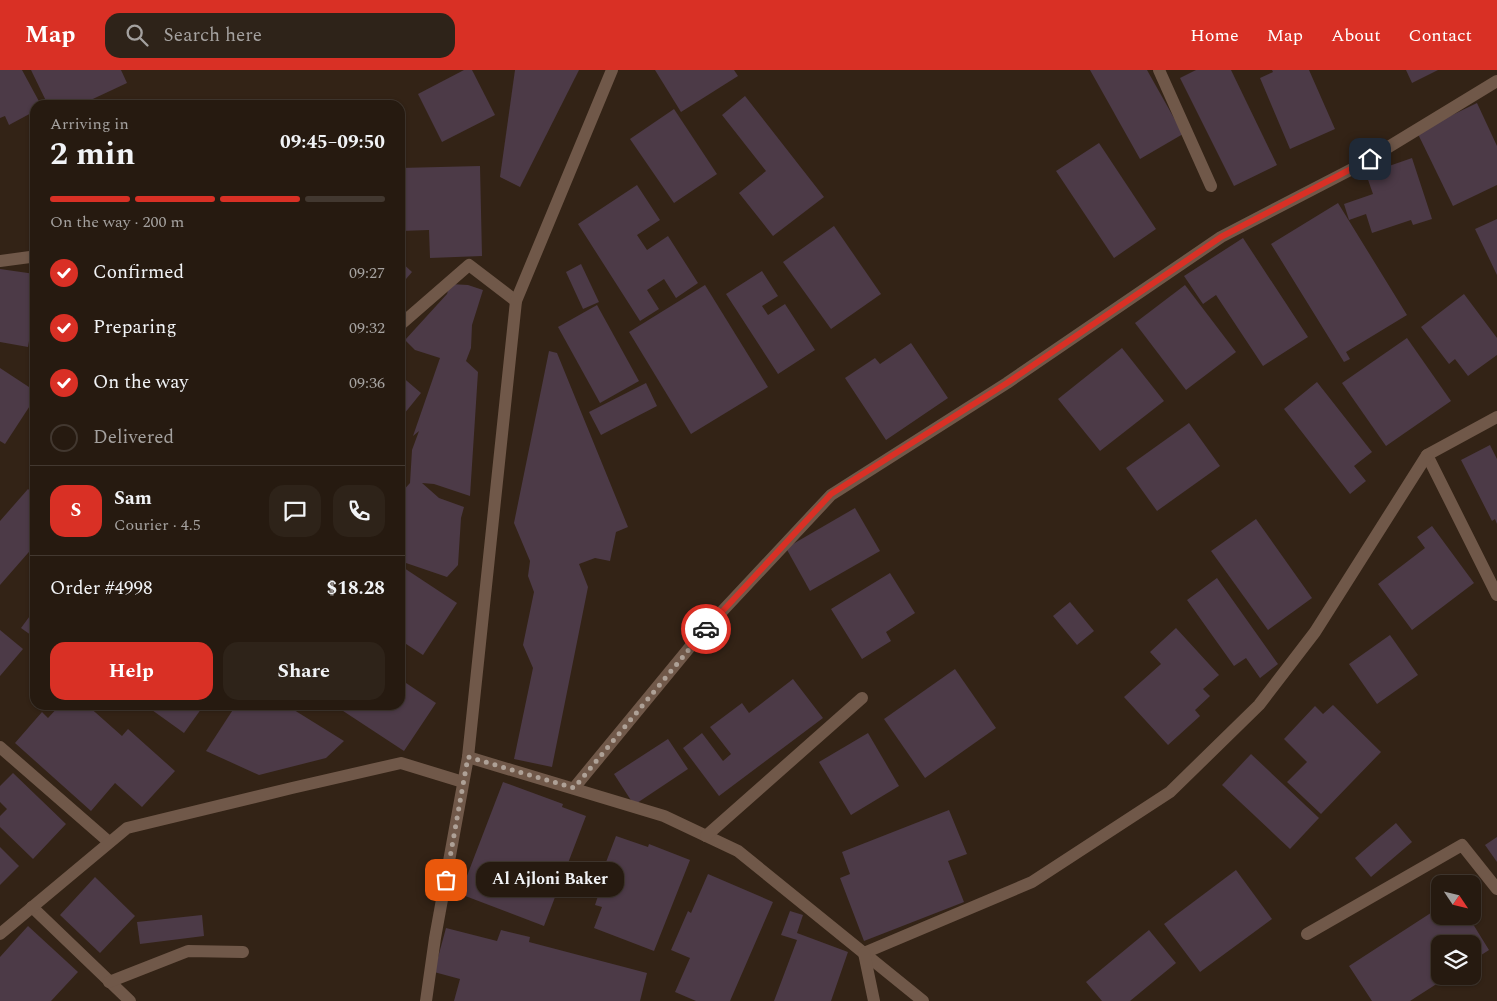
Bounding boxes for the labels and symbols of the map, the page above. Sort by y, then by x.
pin [1349,138,1391,180]
courier [681,604,731,654]
pin [425,859,467,901]
callout: Al Ajloni Baker [476,862,624,898]
north arrow [1431,875,1481,925]

